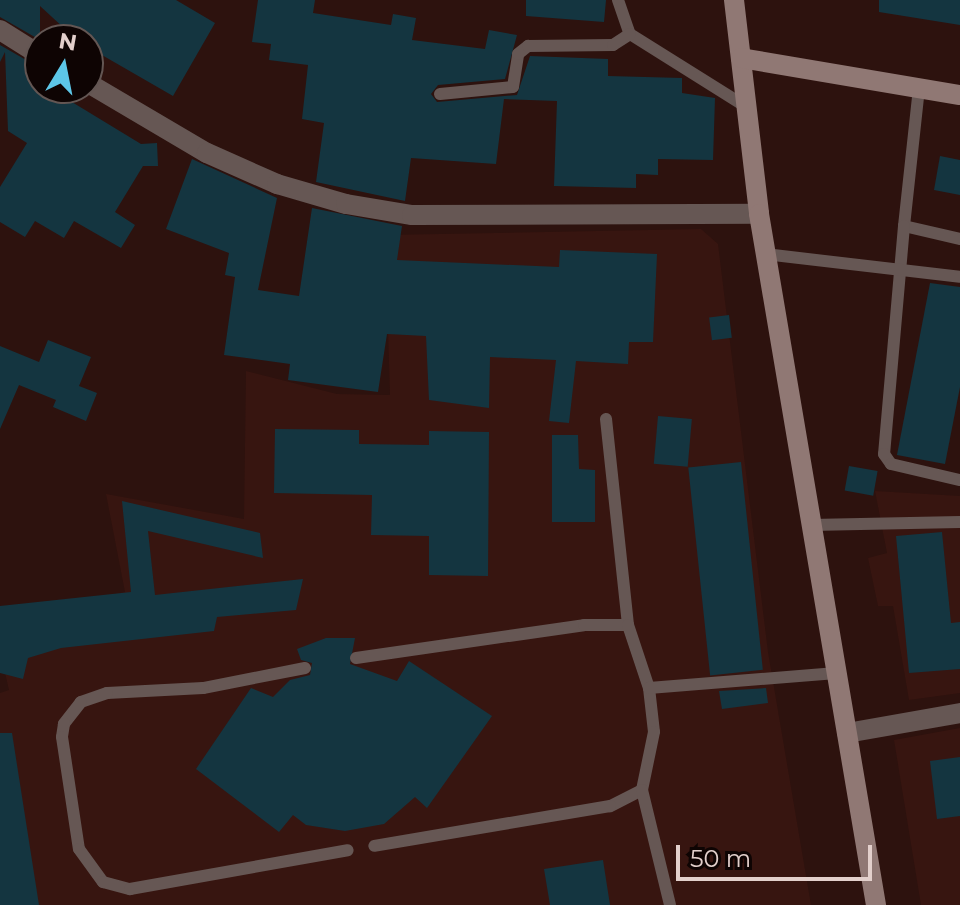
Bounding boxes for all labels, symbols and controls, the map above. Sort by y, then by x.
north arrow [24,24,104,104]
text: N [57,27,79,57]
scale bar [680,829,876,879]
text: 50 m [690,844,751,873]

